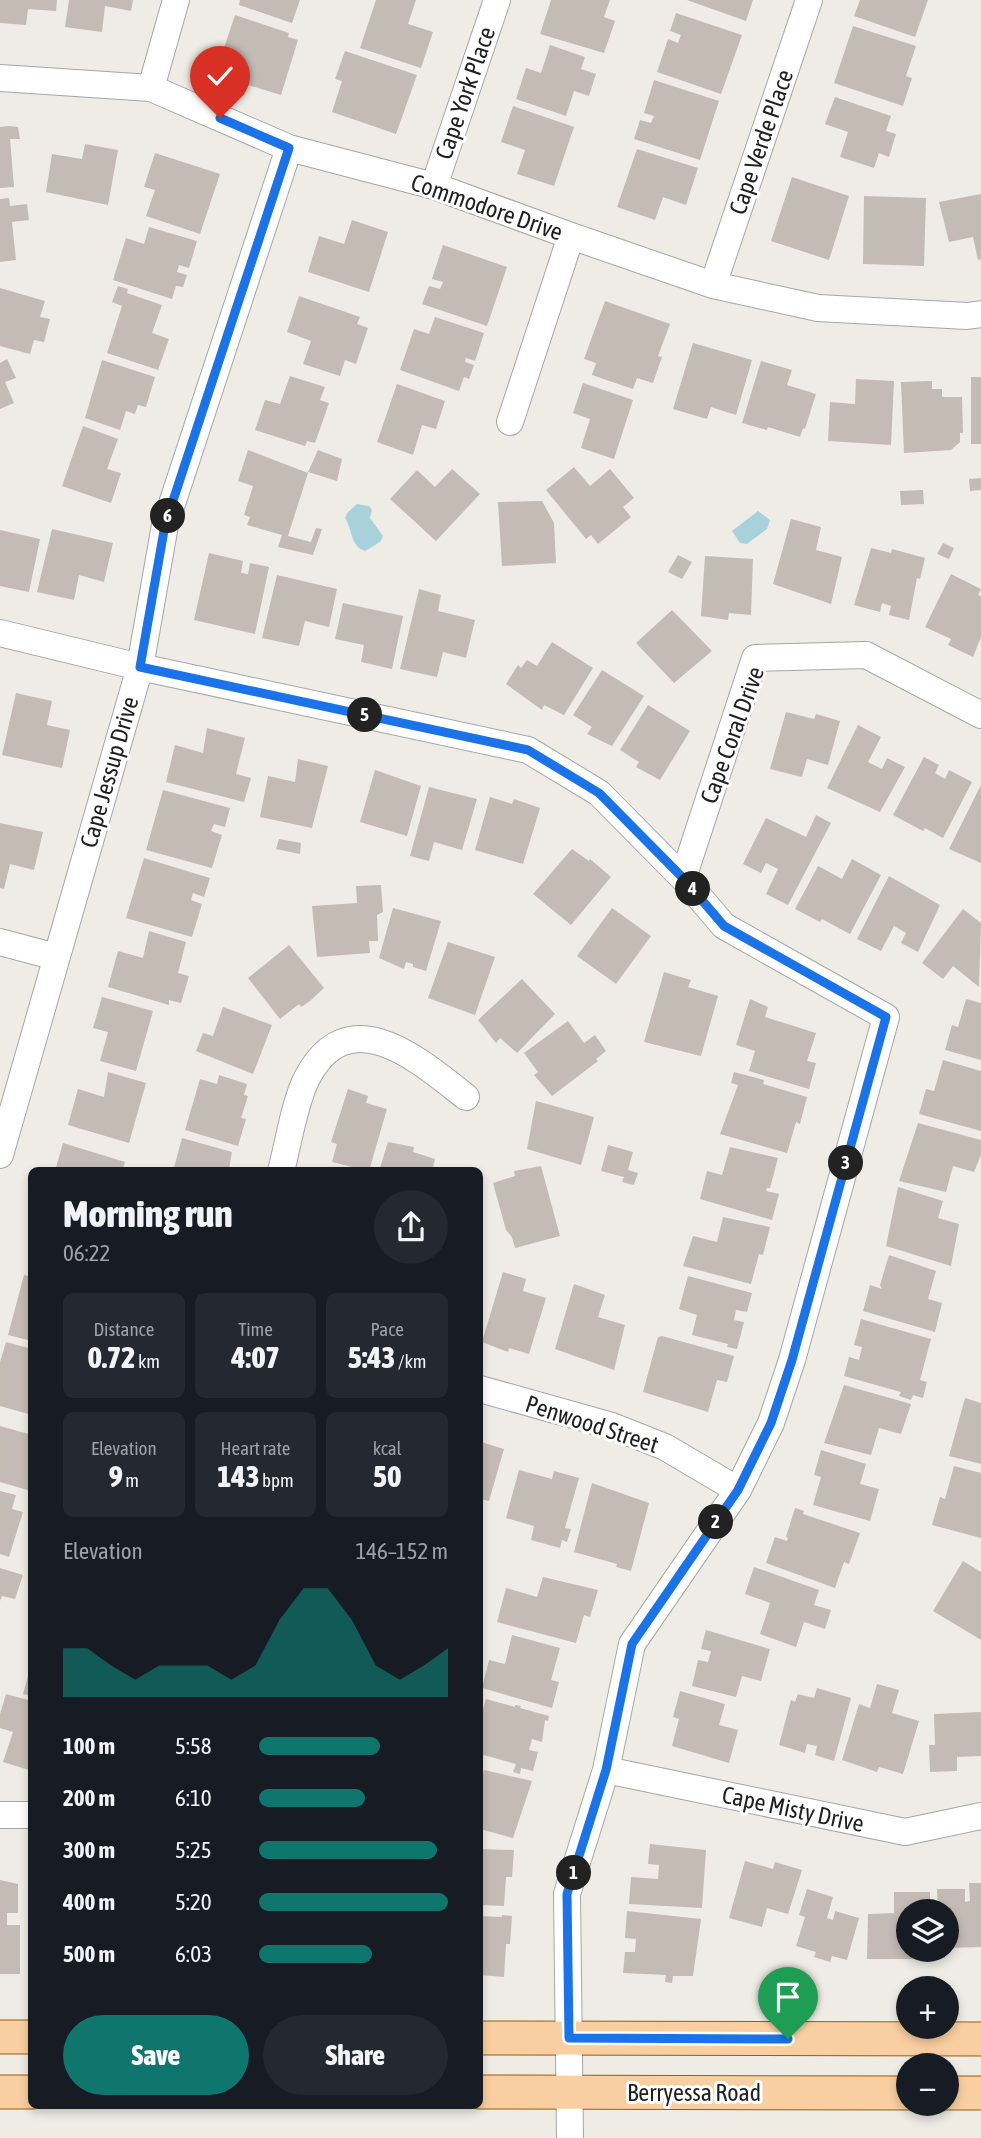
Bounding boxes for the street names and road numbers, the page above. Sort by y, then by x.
street label: Cape York Place [430,23,500,163]
street label: Cape Verde Place [724,66,798,218]
street label: Commodore Drive [408,168,566,246]
street label: Cape Coral Drive [695,663,769,807]
street label: Cape Jessup Drive [75,693,143,851]
street label: Penwood Street [522,1390,662,1458]
street label: Cape Misty Drive [720,1781,866,1837]
street label: Berryessa Road [627,2079,761,2106]

